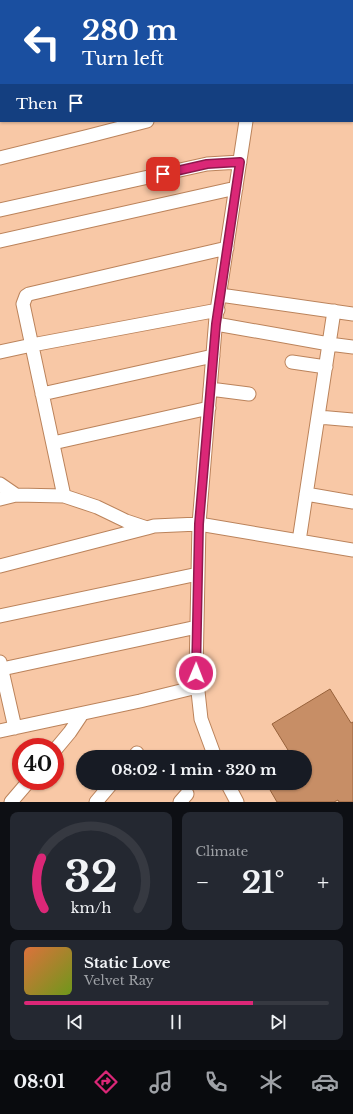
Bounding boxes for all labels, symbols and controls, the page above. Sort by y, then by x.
text: 280 m [82,13,178,48]
icon: left [16,16,68,68]
text: Turn left [82,48,164,70]
icon: arrive [65,92,87,114]
text: Then [16,94,57,113]
pin [146,157,180,191]
icon: arrive [152,163,174,185]
position arrow [175,652,217,694]
speed limit sign: 40 [12,738,64,790]
text: 08:02 · 1 min · 320 m [111,760,277,779]
text: Climate [196,843,248,860]
text: 32 [64,852,118,903]
text: 21° [242,864,284,901]
text: − [196,869,209,896]
text: + [317,869,329,896]
text: km/h [70,899,111,917]
text: Static Love [84,953,170,972]
text: Velvet Ray [84,972,154,989]
icon: previous [64,1011,86,1033]
icon: pause [165,1011,187,1033]
icon: next [267,1011,289,1033]
icon: directions [92,1068,120,1096]
icon: music [147,1068,175,1096]
icon: phone [202,1068,230,1096]
icon: climate [257,1068,285,1096]
icon: car [311,1068,339,1096]
text: 08:01 [13,1071,65,1093]

